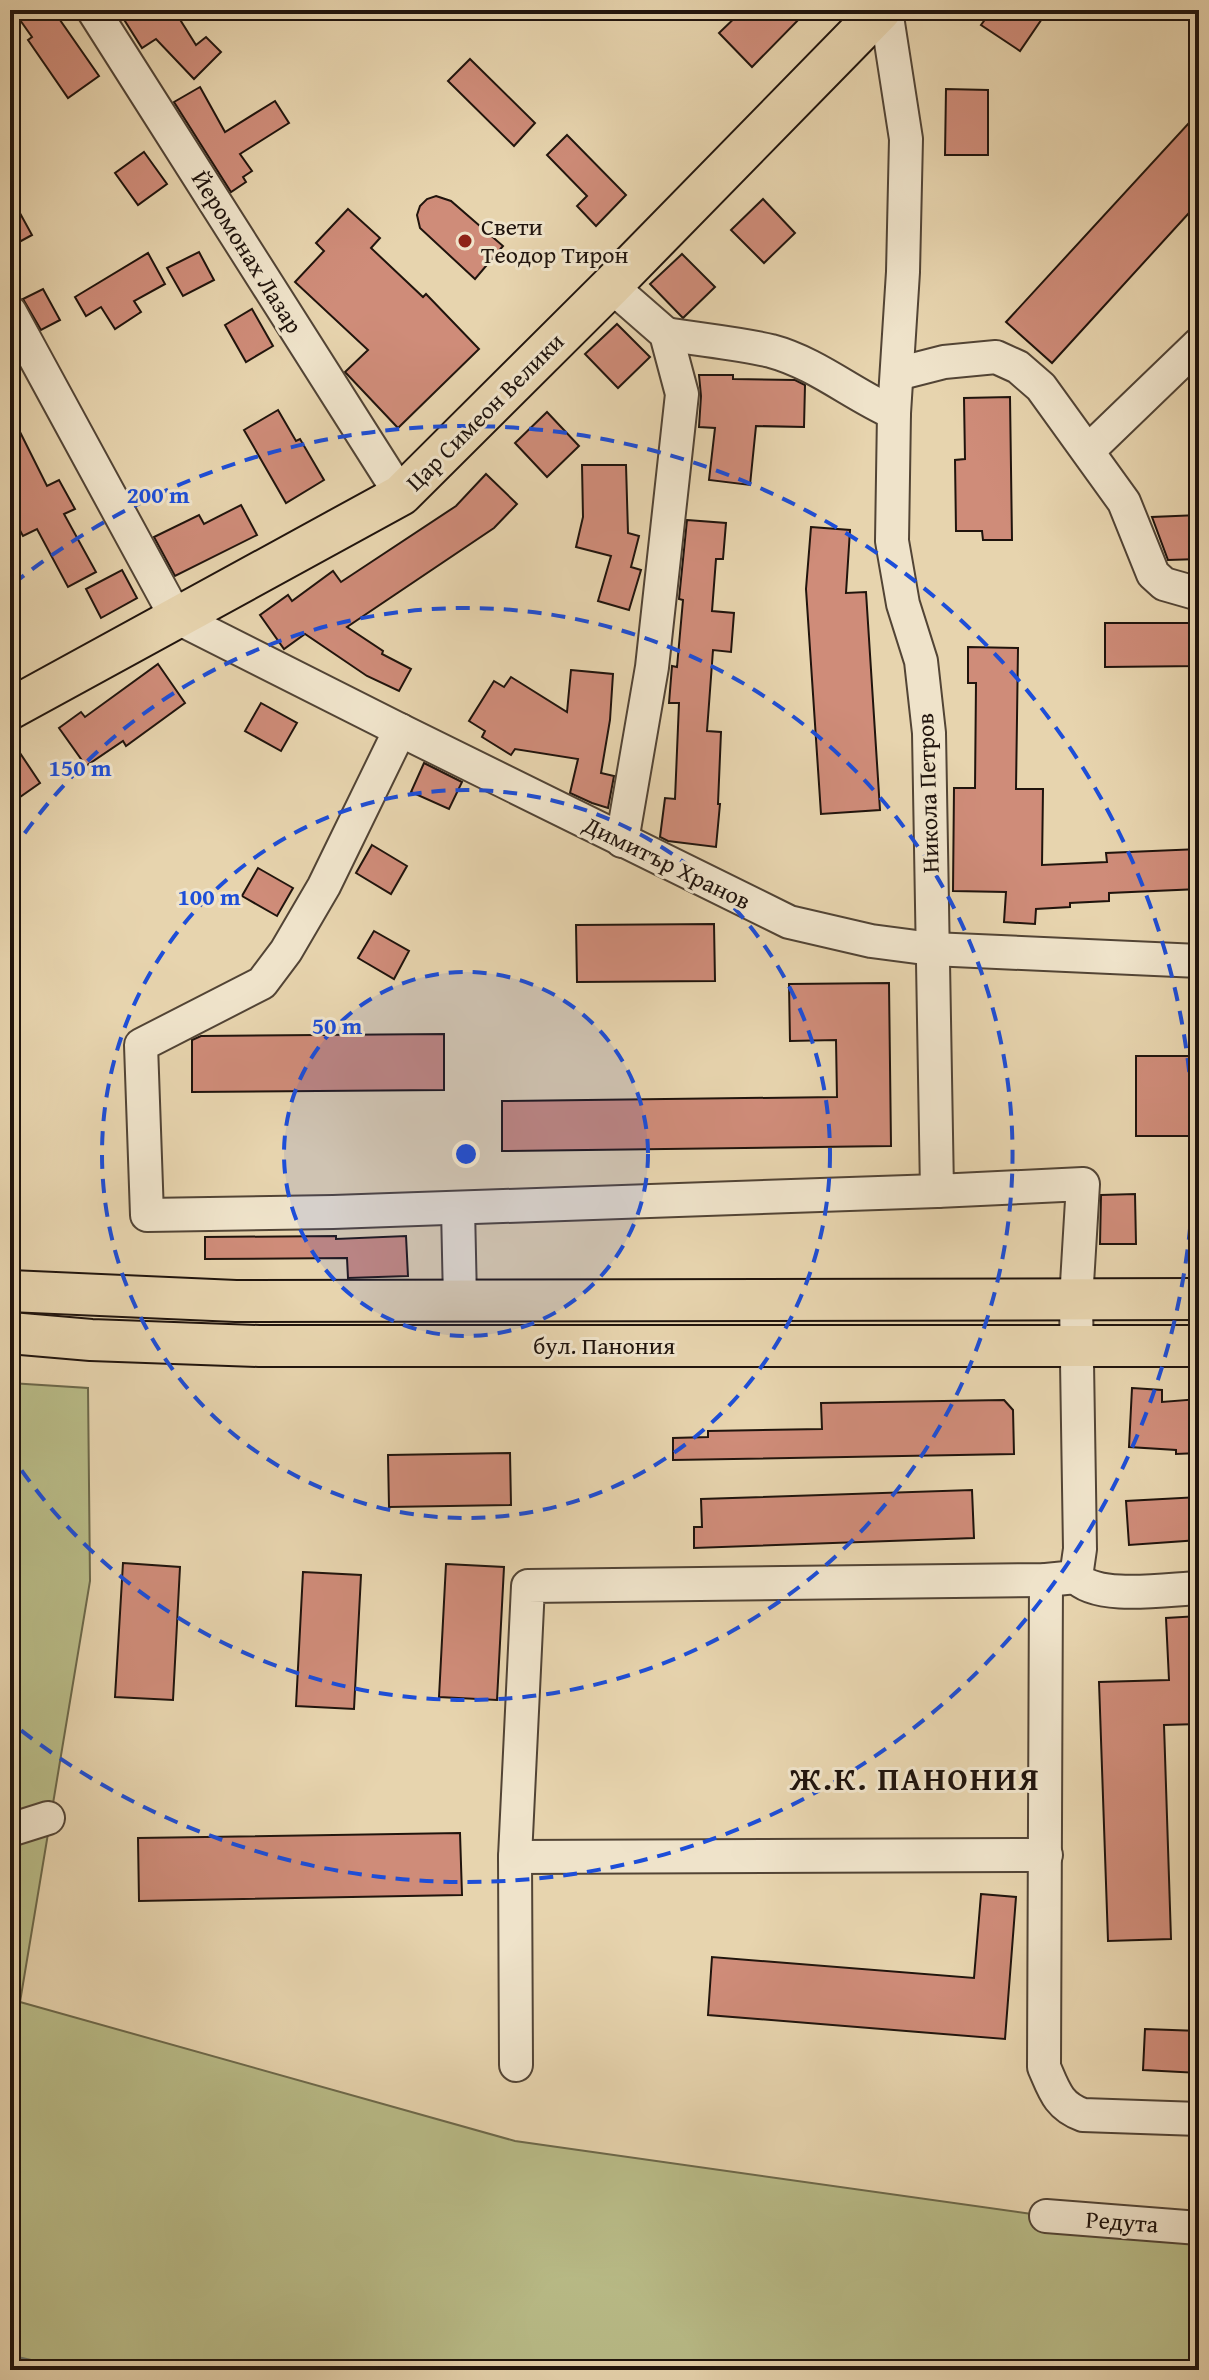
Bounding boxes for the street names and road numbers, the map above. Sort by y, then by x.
street label: Йеромонах Лазар [183,163,312,340]
street label: Цар Симеон Велики [397,324,572,499]
street label: Никола Петров [907,712,948,874]
street label: Димитър Хранов [577,806,757,918]
street label: бул. Панония [533,1328,675,1363]
street label: Редута [1085,2202,1160,2242]

